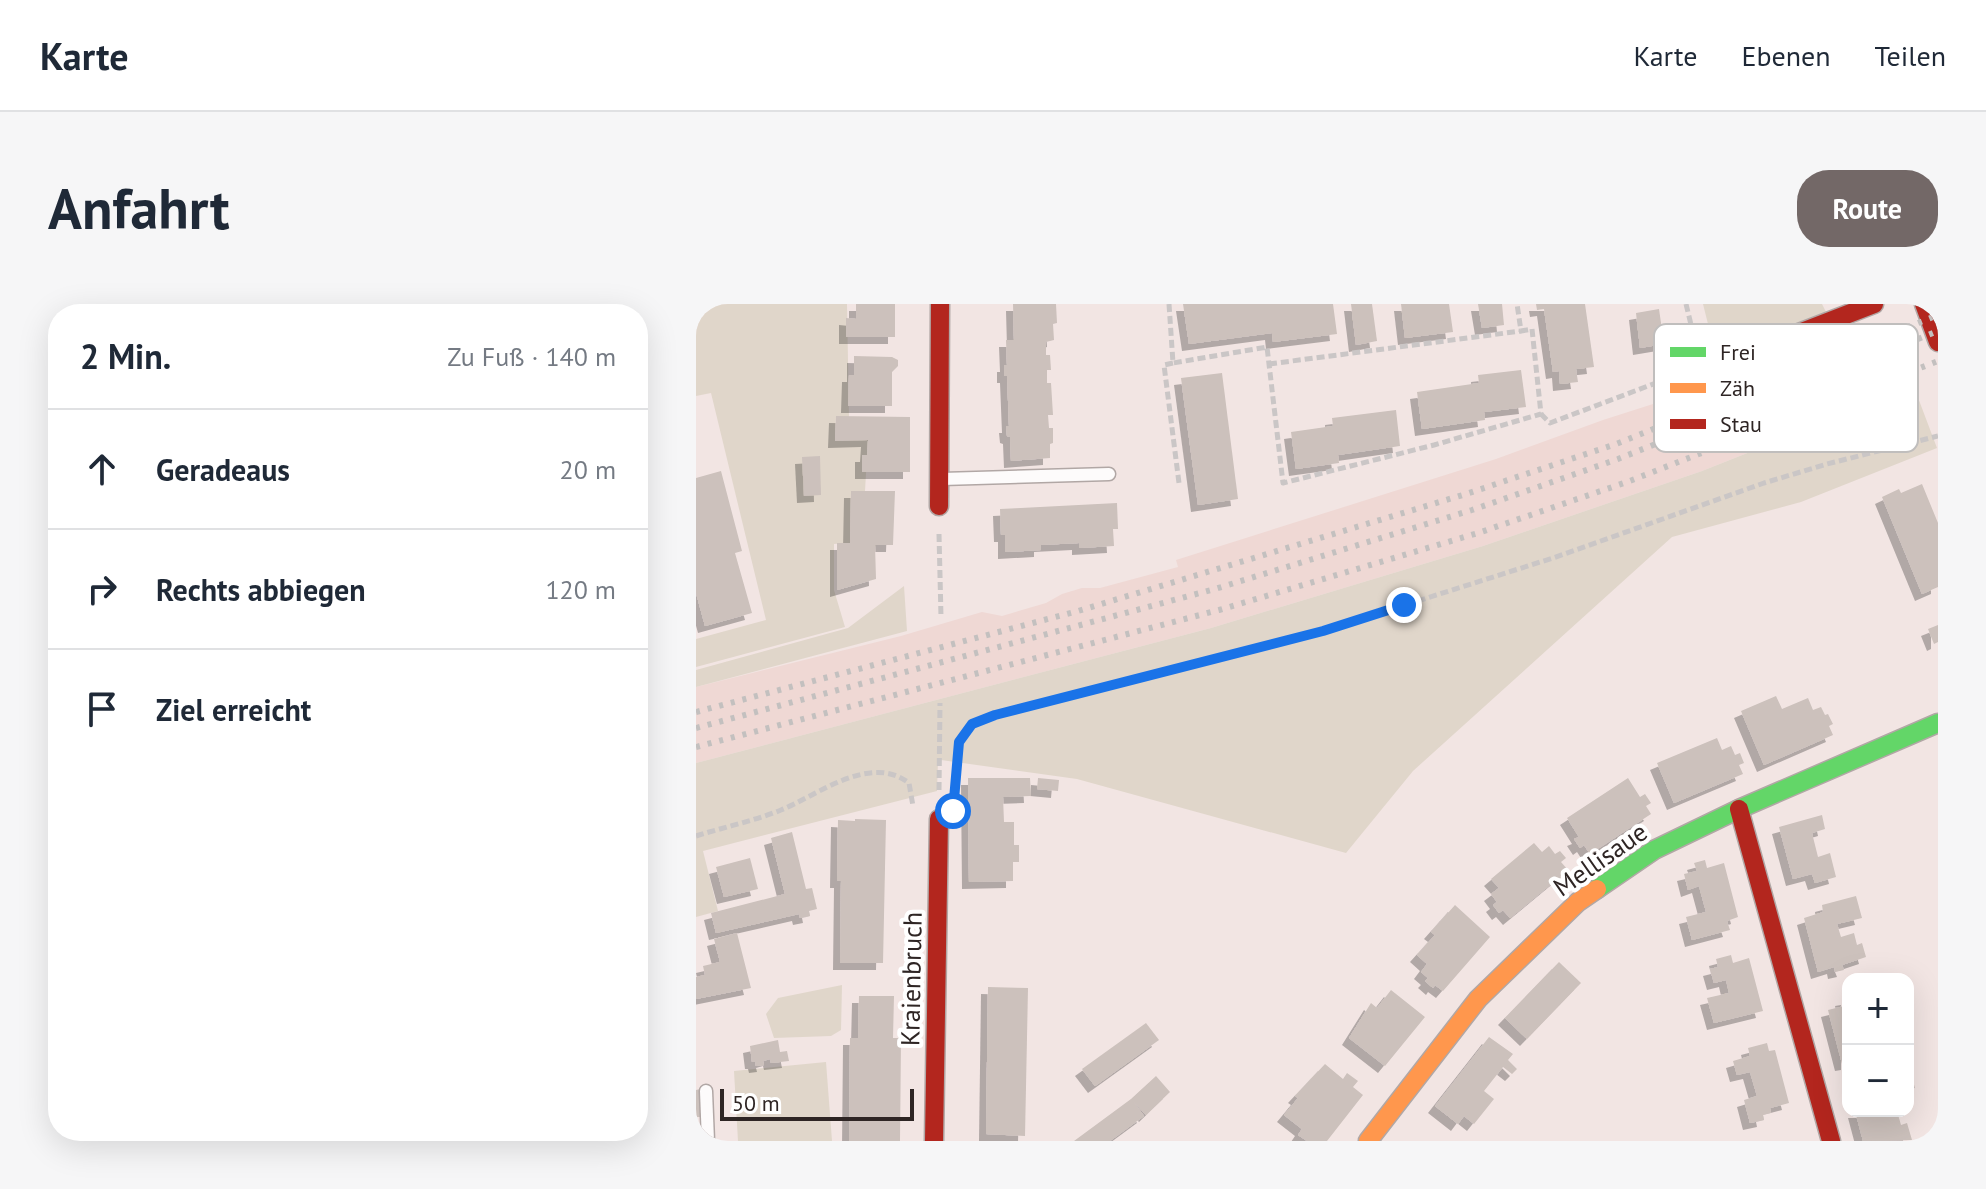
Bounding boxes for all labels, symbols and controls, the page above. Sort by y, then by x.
text: Karte [40,31,129,80]
text: Karte [1633,37,1697,74]
text: Ebenen [1741,37,1831,74]
text: Teilen [1875,37,1946,74]
button: Route [1797,170,1938,247]
text: Anfahrt [48,172,230,244]
legend [1654,324,1918,452]
text: 2 Min. [80,334,171,378]
text: Frei [1720,338,1756,366]
text: Zu Fuß · 140 m [447,340,616,373]
text: Zäh [1720,374,1755,402]
text: Stau [1720,410,1762,438]
icon: ahead [80,447,124,491]
text: Geradeaus [156,450,290,489]
text: 20 m [560,453,616,486]
icon: right [80,567,124,611]
text: Rechts abbiegen [156,570,366,609]
text: 120 m [545,573,616,606]
route end [1386,587,1422,623]
icon: arrive [80,687,124,731]
text: Ziel erreicht [156,690,311,729]
route start [935,793,971,829]
street label: Mellisaue [1547,815,1653,903]
street label: Kraienbruch [893,912,929,1046]
map controls [1842,973,1914,1117]
button: + [1842,973,1914,1045]
button: − [1842,1045,1914,1117]
scale bar [720,1085,914,1121]
text: 50 m [732,1089,780,1117]

